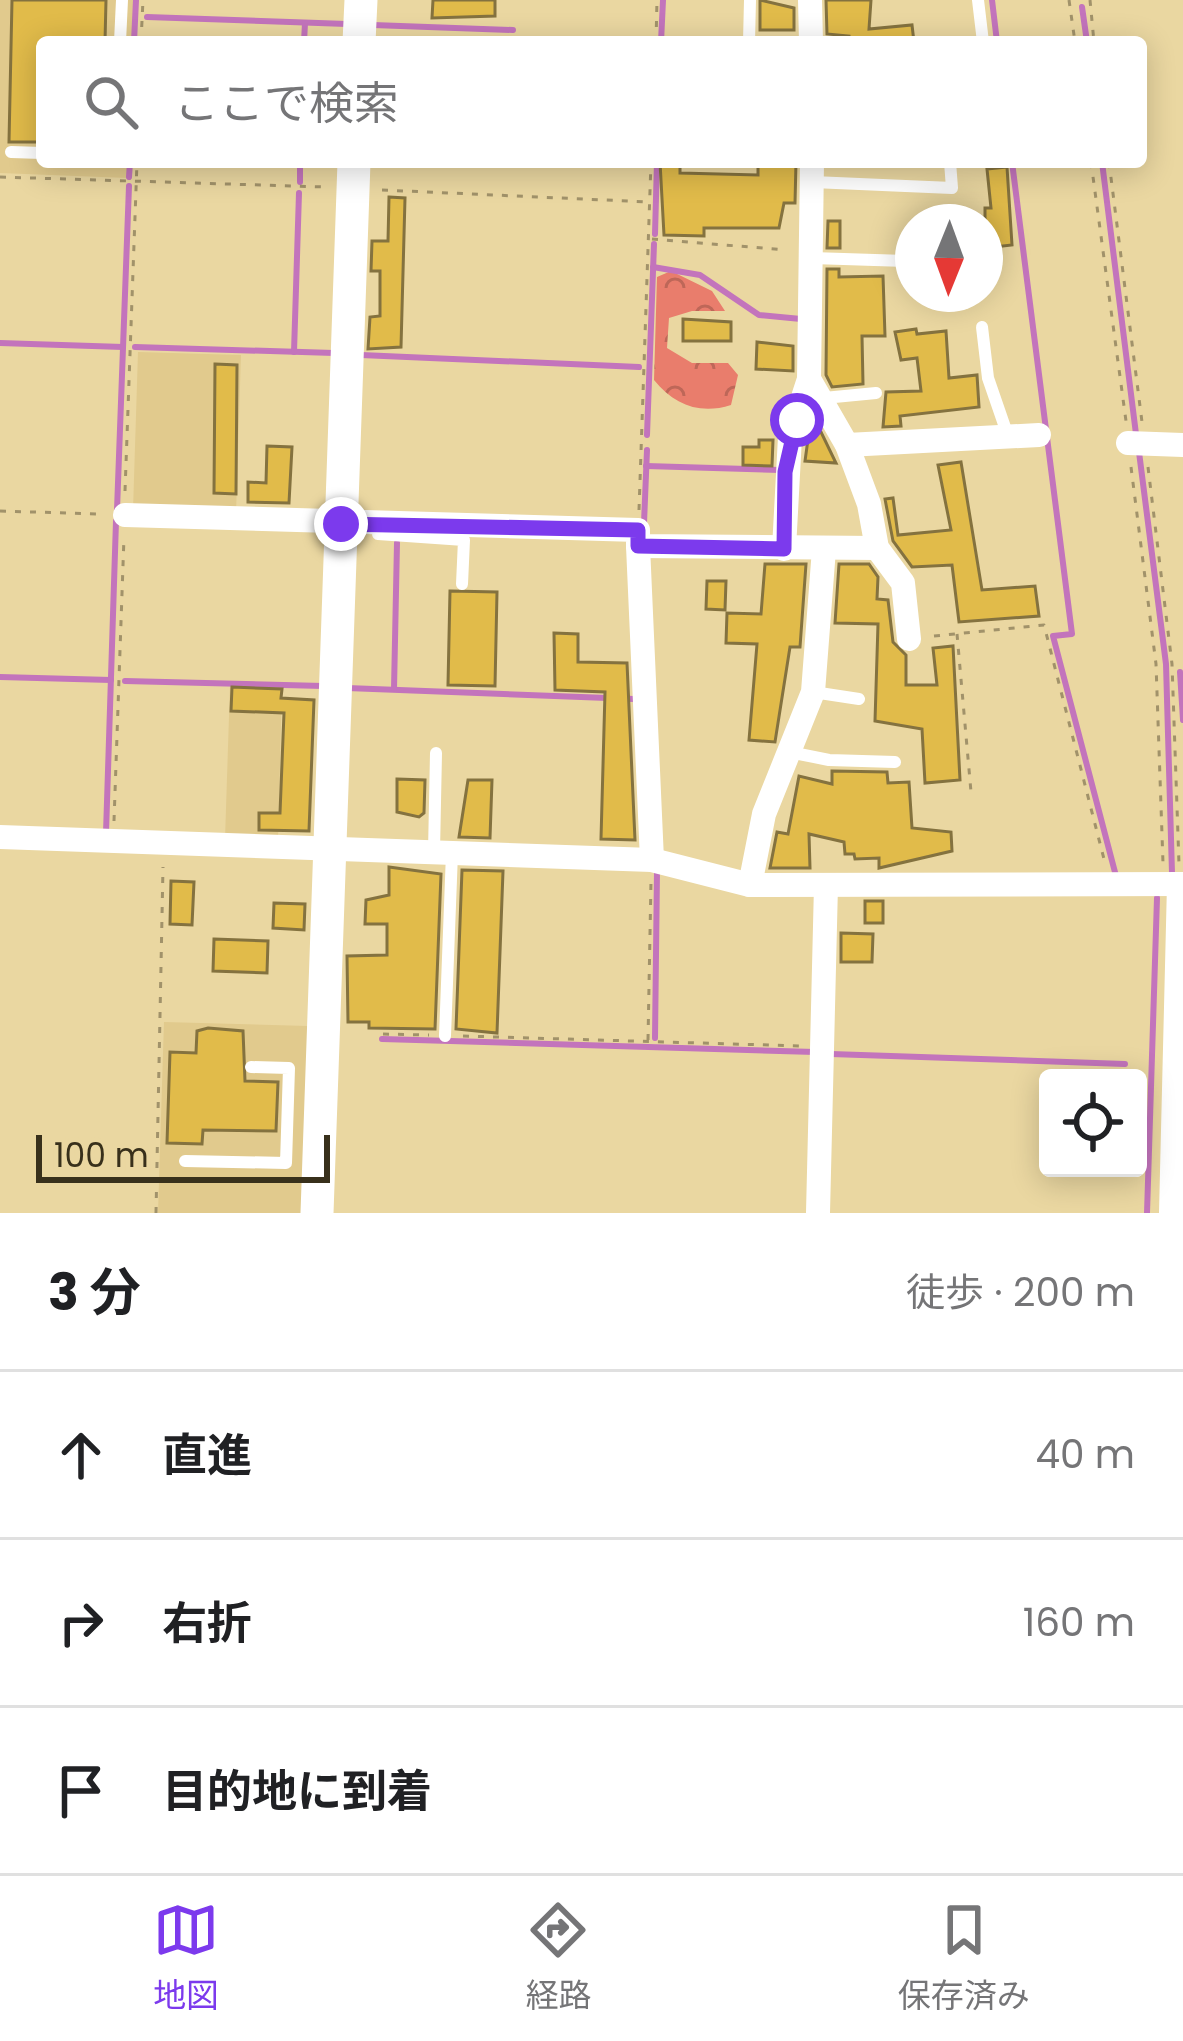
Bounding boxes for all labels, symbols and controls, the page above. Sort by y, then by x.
search box [36,36,1147,168]
icon: search [78,69,144,135]
text: ここで検索 [174,72,399,135]
north arrow [895,204,1003,312]
route start [770,393,824,447]
route end [314,497,368,551]
map controls [1039,1069,1147,1177]
button: locate [1039,1069,1147,1177]
scale bar [36,1129,330,1182]
text: 100 m [54,1132,149,1179]
text: 3 分 [48,1256,141,1328]
text: 徒歩 · 200 m [906,1265,1135,1320]
icon: ahead [48,1422,114,1488]
text: 直進 [162,1424,252,1487]
text: 40 m [1035,1427,1135,1482]
icon: right [48,1590,114,1656]
text: 右折 [162,1592,252,1655]
text: 160 m [1023,1595,1135,1650]
icon: arrive [48,1758,114,1824]
text: 目的地に到着 [162,1760,432,1823]
tab: 地図 [153,1897,219,2021]
tab: 経路 [525,1897,591,2021]
tab: 保存済み [898,1897,1030,2021]

